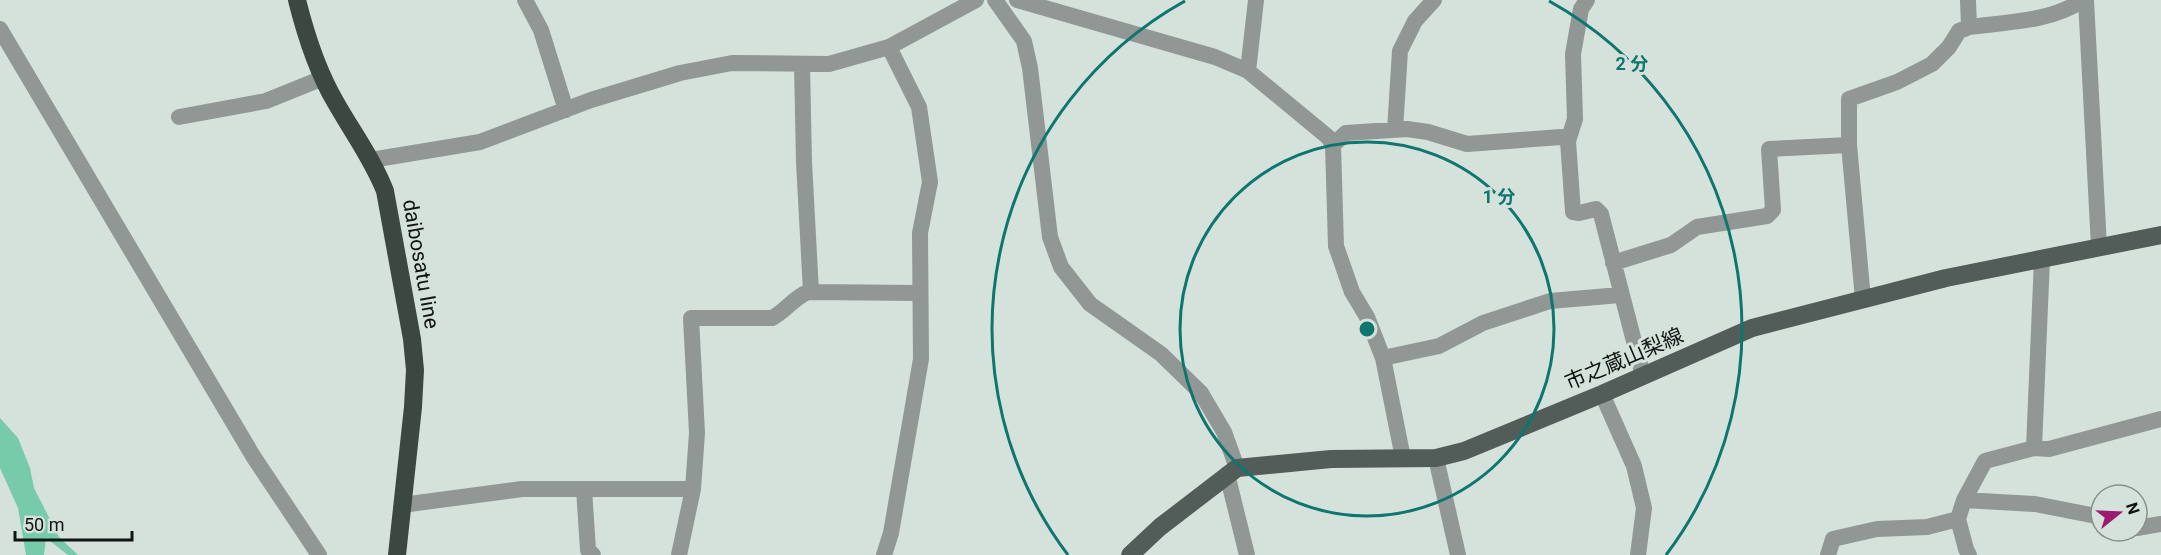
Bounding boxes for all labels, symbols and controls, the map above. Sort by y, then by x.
text: 2 分 [1616,53,1648,74]
text: 1 分 [1483,186,1515,207]
street label: daibosatu line [398,197,444,331]
centre of rings [1357,319,1377,339]
street label: 市之蔵山梨線 [1561,323,1687,395]
north arrow [2089,483,2149,543]
text: N [2122,500,2144,517]
scale bar [15,504,132,542]
text: 50 m [24,514,64,535]

